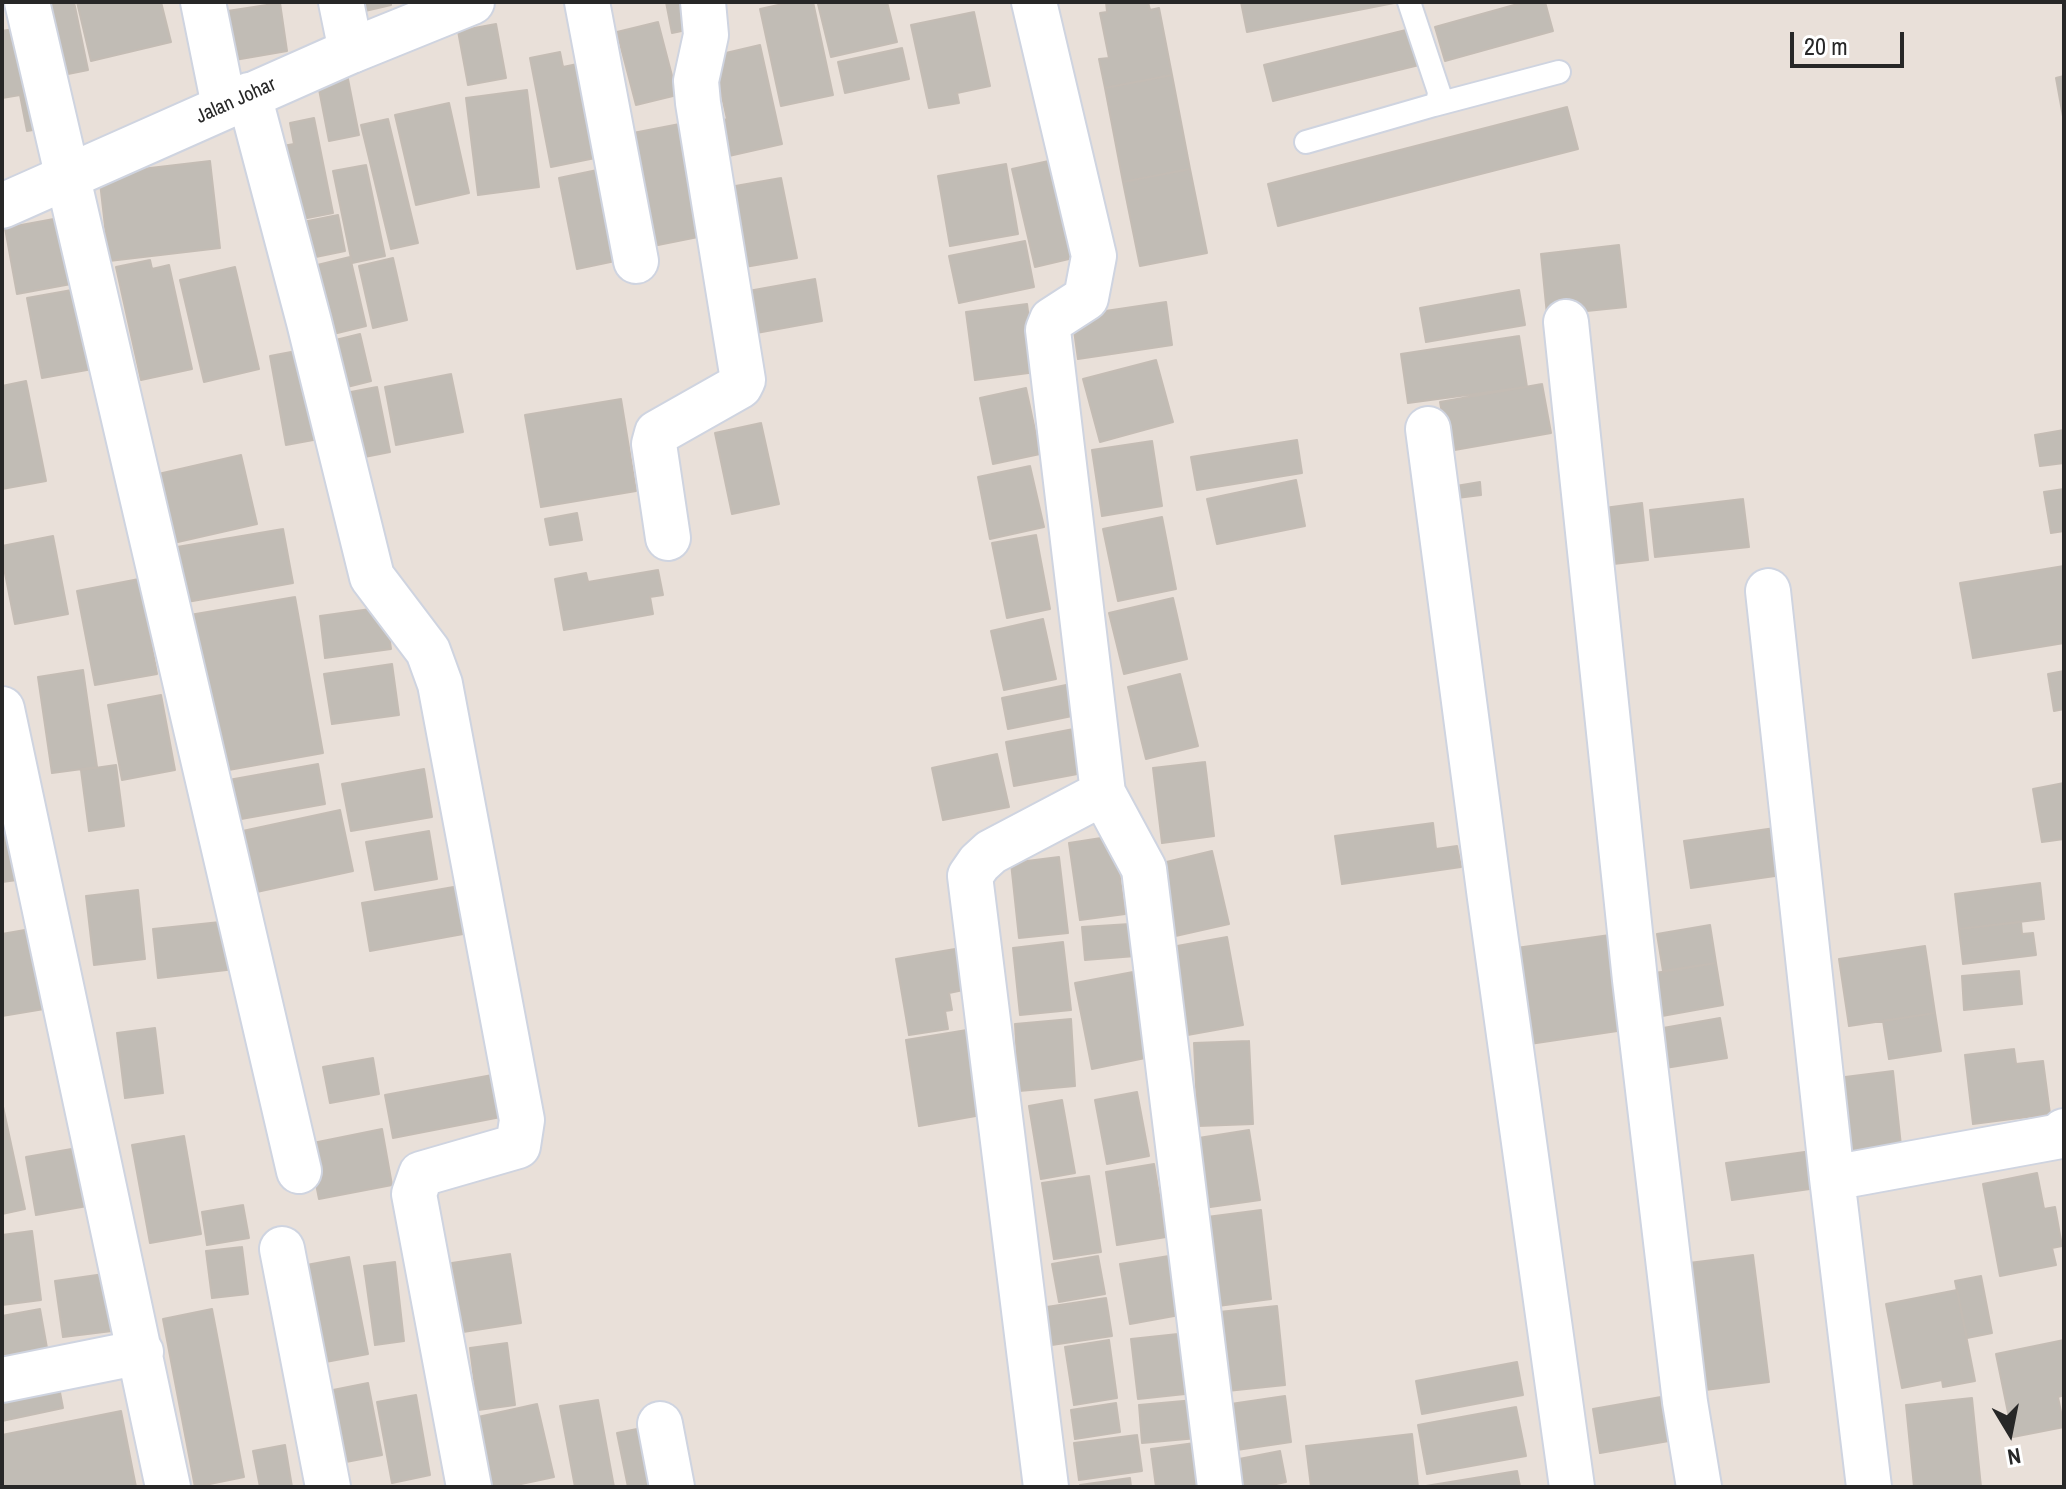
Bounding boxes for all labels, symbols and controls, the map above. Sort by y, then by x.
scale bar [1794,16,1908,66]
text: 20 m [1804,30,1848,62]
street label: Jalan Johar [192,73,280,129]
north arrow [1970,1393,2050,1473]
text: N [2005,1441,2023,1473]

